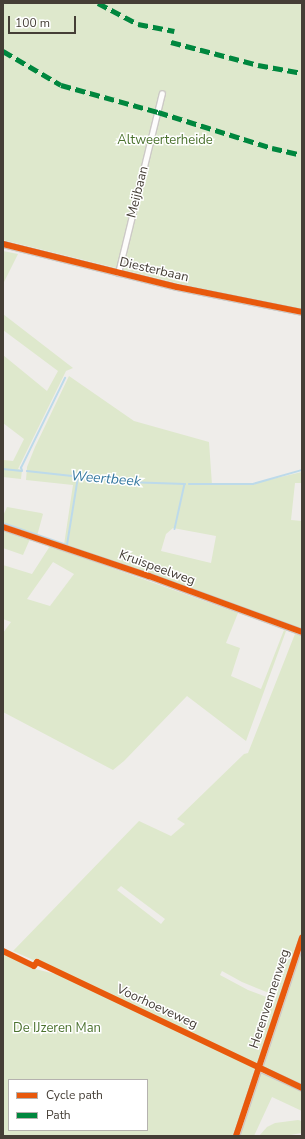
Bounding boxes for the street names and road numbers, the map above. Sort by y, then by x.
street label: Meijbaan [124,164,152,220]
street label: Diesterbaan [118,254,190,286]
street label: Kruispeelweg [117,547,197,589]
street label: Herenvennenweg [247,947,293,1051]
street label: Voorhoeveweg [114,981,200,1033]

